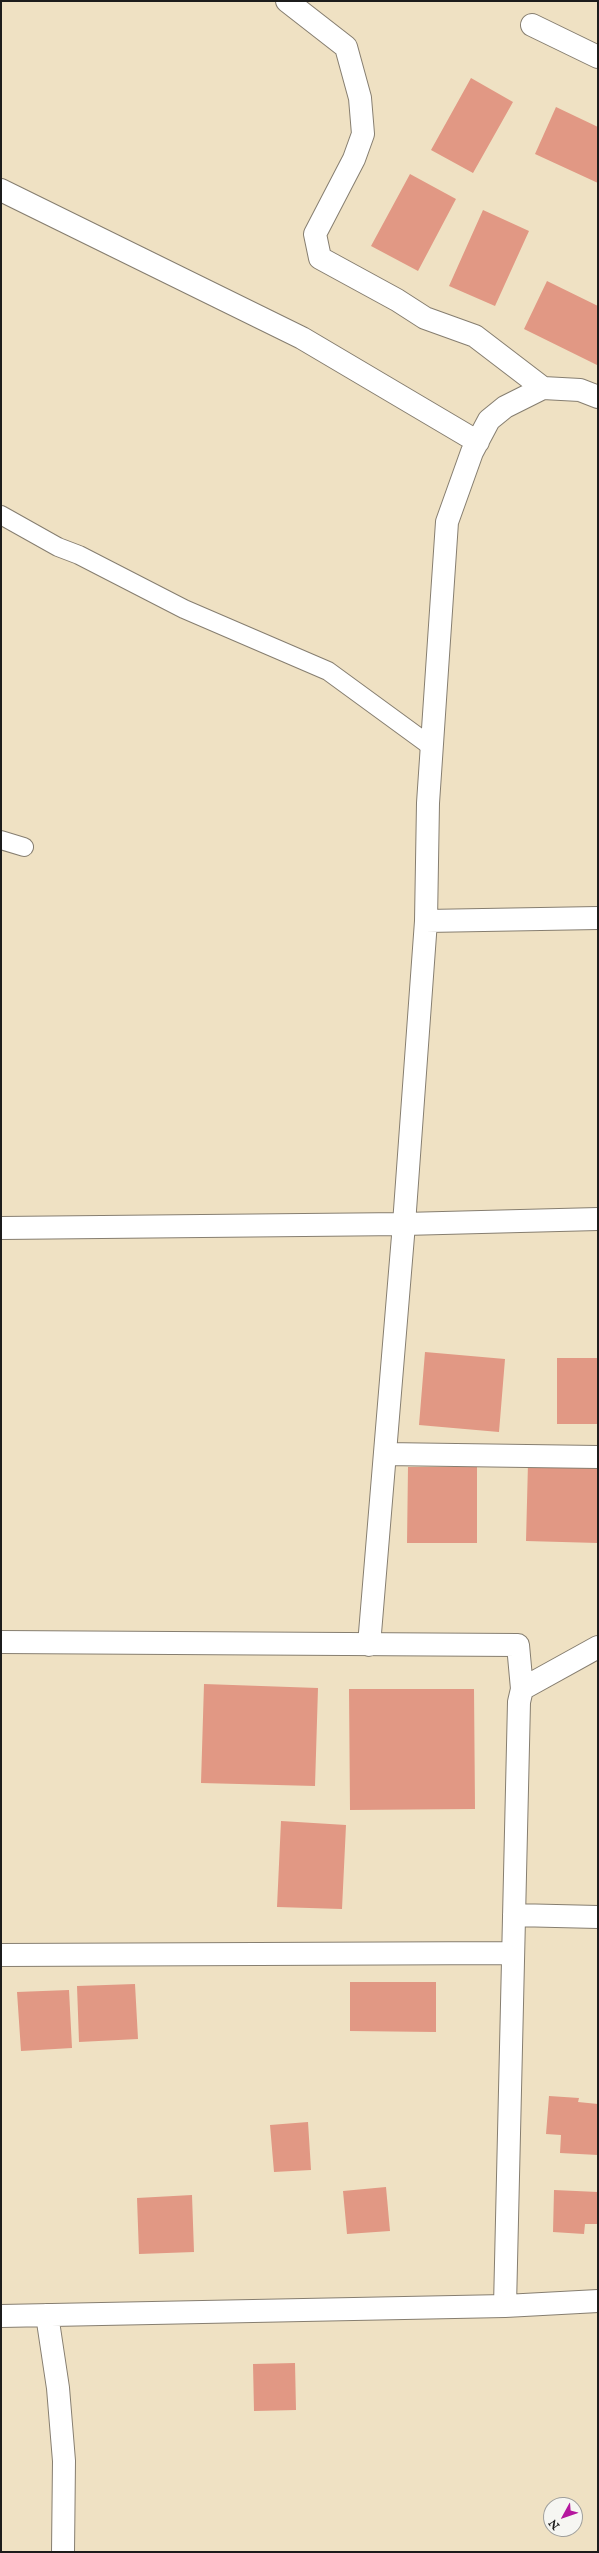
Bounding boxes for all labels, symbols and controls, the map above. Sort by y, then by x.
north arrow [543,2497,583,2537]
text: N [546,2516,563,2532]

